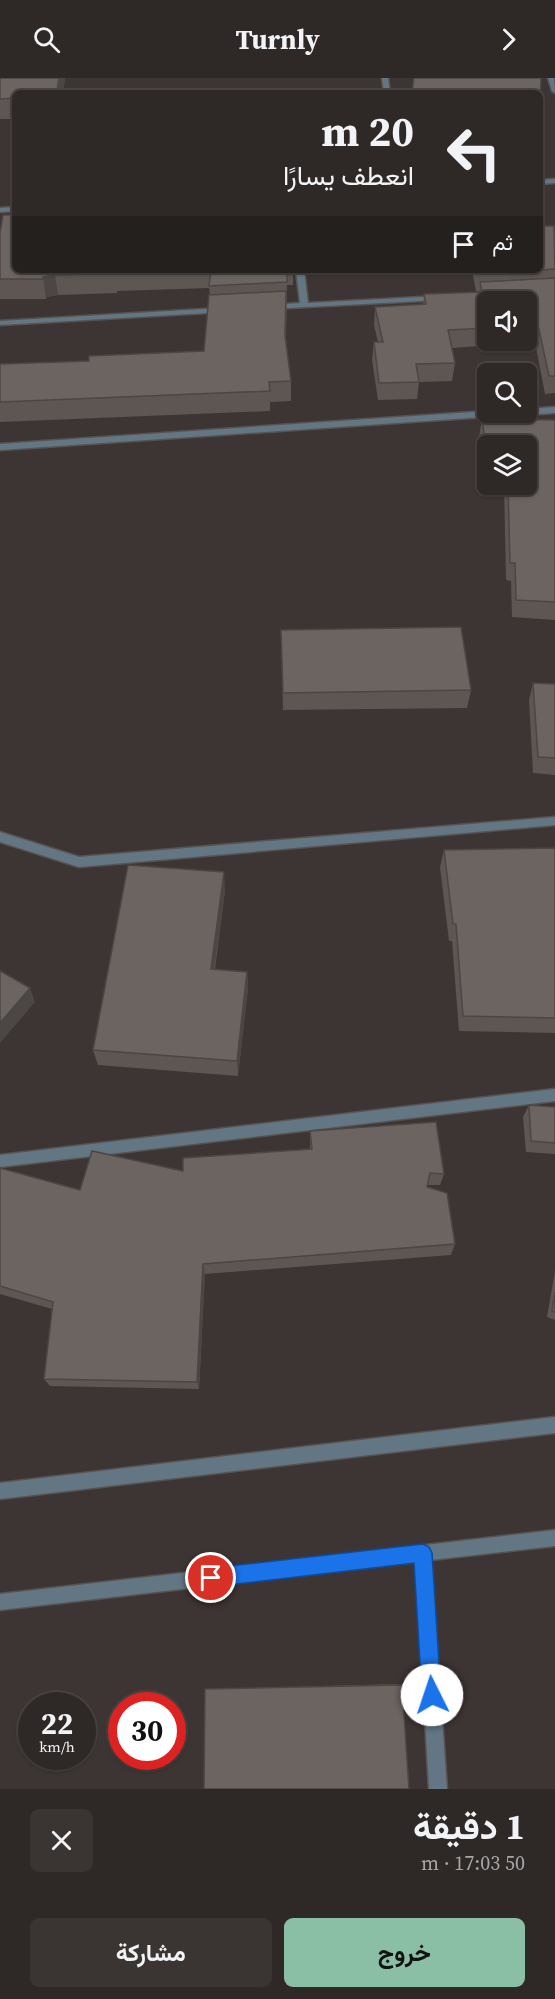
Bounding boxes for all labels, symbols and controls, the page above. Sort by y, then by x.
text: Turnly [235,21,320,58]
icon: search [30,23,63,56]
icon: forward [492,23,525,56]
text: 20 m [321,102,414,160]
icon: left [435,114,513,192]
text: انعطف يسارًا [283,157,414,194]
text: ثم [492,227,513,257]
icon: arrive [447,228,480,261]
map controls [477,291,537,495]
button: sound [477,291,537,351]
button: search [477,363,537,423]
button: layers [477,435,537,495]
pin [185,1552,236,1603]
icon: arrive [194,1561,227,1594]
position arrow [400,1663,464,1727]
speed limit sign: 30 [108,1692,186,1770]
text: 22 [41,1703,73,1744]
text: km/h [39,1736,75,1757]
text: 1 دقيقة [413,1802,525,1851]
button: close [30,1809,93,1872]
text: 50 m · 17:03 [421,1849,525,1877]
button: مشاركة [30,1918,272,1987]
button: خروج [284,1918,525,1987]

